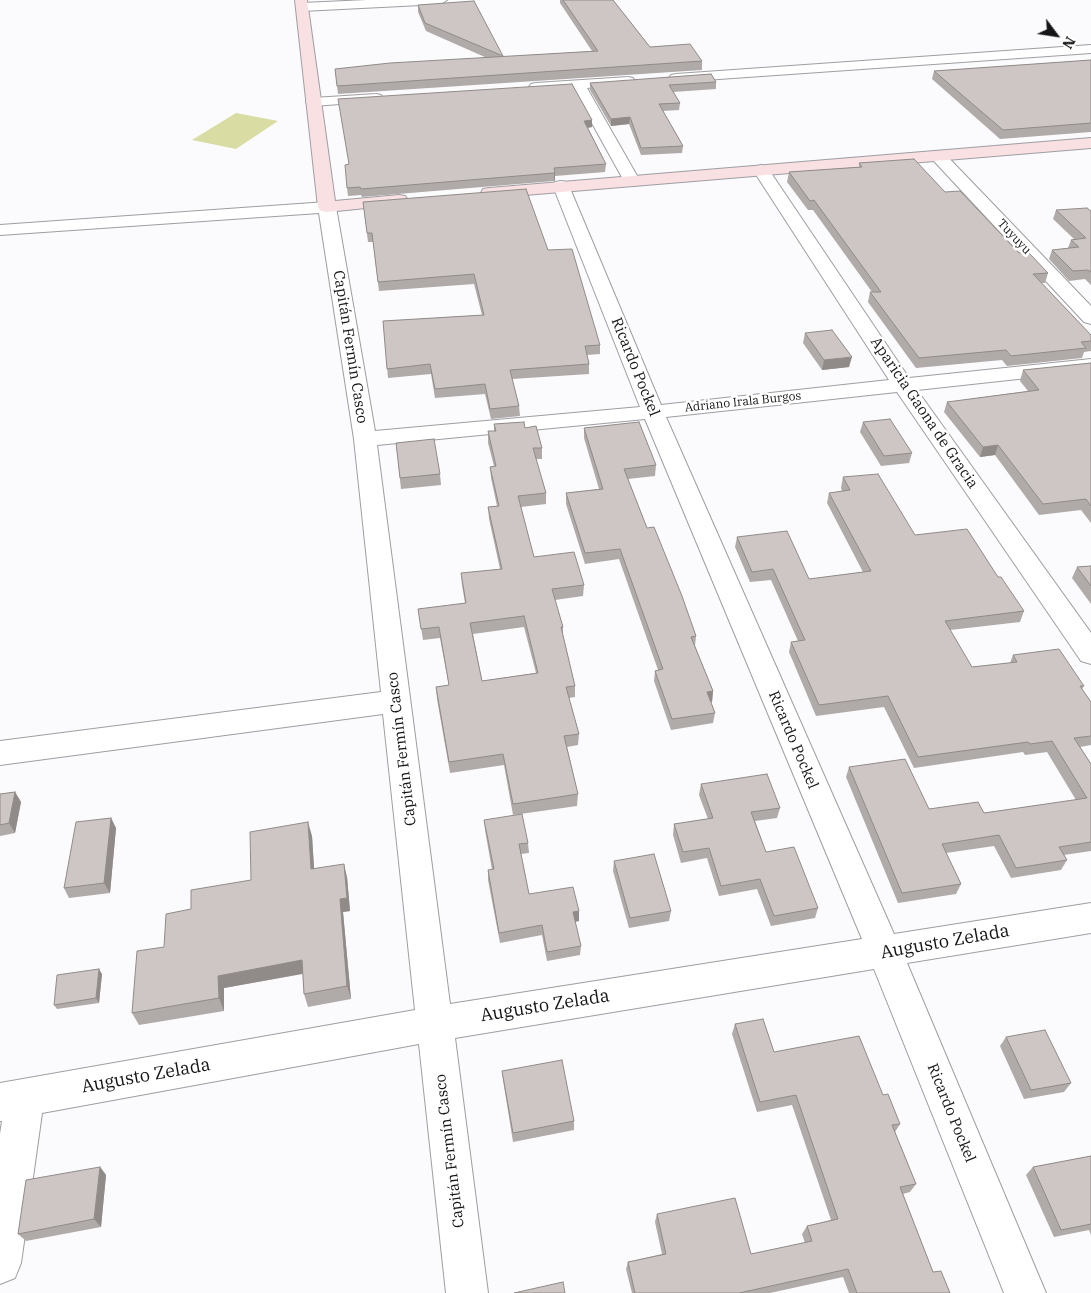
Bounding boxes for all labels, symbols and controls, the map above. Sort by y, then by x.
north arrow [1031,10,1081,60]
text: N [1058,33,1079,52]
street label: Tuyuyu [994,216,1034,258]
street label: Capitán Fermín Casco [329,269,371,425]
street label: Ricardo Pockel [607,315,663,419]
street label: Aparicia Gaona de Gracia [866,334,982,492]
street label: Adriano Irala Burgos [684,389,802,415]
street label: Capitán Fermín Casco [384,671,420,827]
street label: Ricardo Pockel [764,688,822,792]
street label: Augusto Zelada [879,920,1011,964]
street label: Augusto Zelada [479,985,611,1027]
street label: Augusto Zelada [80,1054,212,1098]
street label: Ricardo Pockel [923,1061,979,1165]
street label: Capitán Fermín Casco [432,1073,468,1229]

